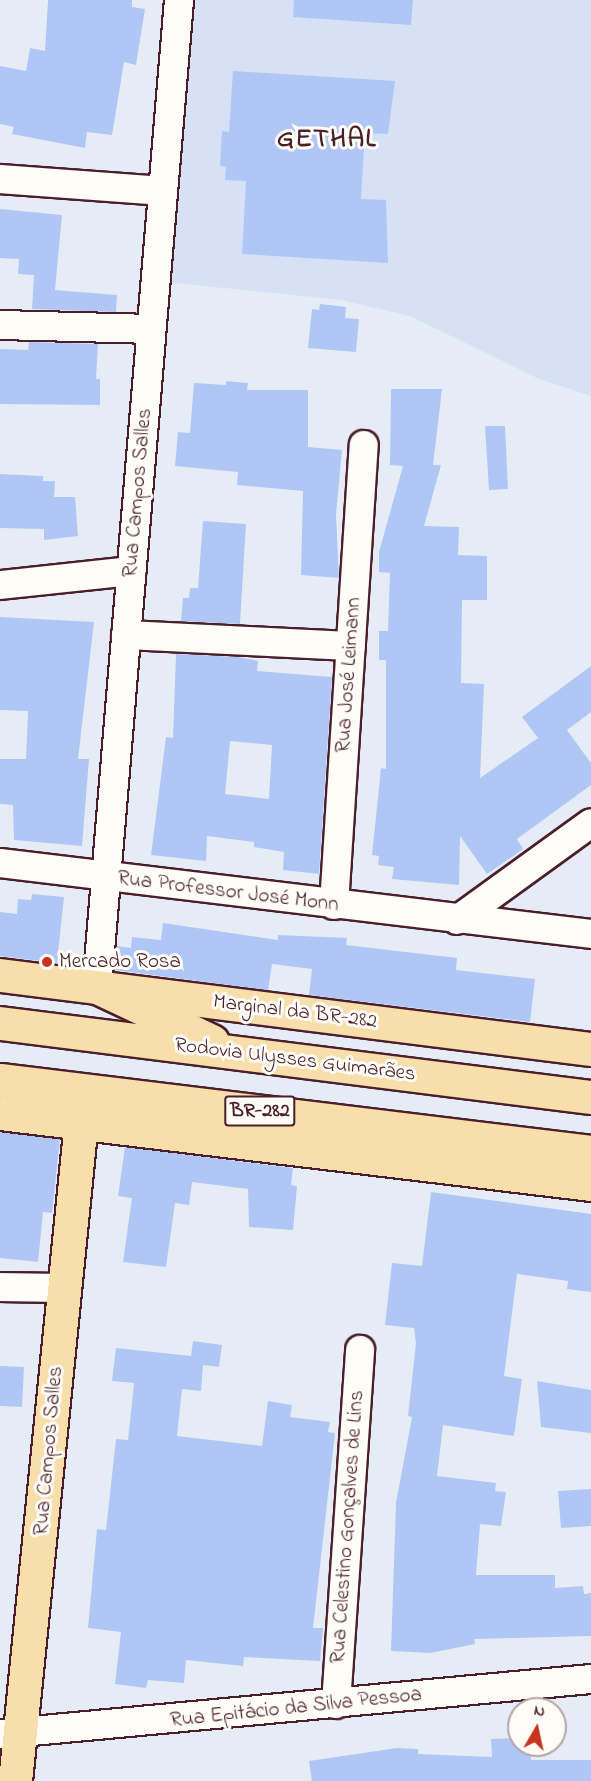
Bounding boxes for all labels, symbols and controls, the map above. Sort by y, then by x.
district label: GETHAL [277,124,377,156]
street label: Rua Campos Salles [118,407,158,579]
street label: Rua José Leimann [331,596,367,754]
street label: Rua Professor José Monn [116,866,340,918]
place label: Mercado Rosa [59,949,181,975]
marker: Mercado Rosa [40,955,54,969]
street label: Marginal da BR-282 [212,989,378,1035]
street label: Rodovia Ulysses Guimarães [173,1033,417,1087]
road number: BR-282 [224,1094,296,1128]
street label: Rua Campos Salles [29,1365,69,1537]
street label: Rua Celestino Gonçalves de Lins [326,1390,370,1664]
street label: Rua Epitácio da Silva Pessoa [169,1682,423,1734]
north arrow [507,1697,567,1757]
text: N [532,1698,547,1724]

